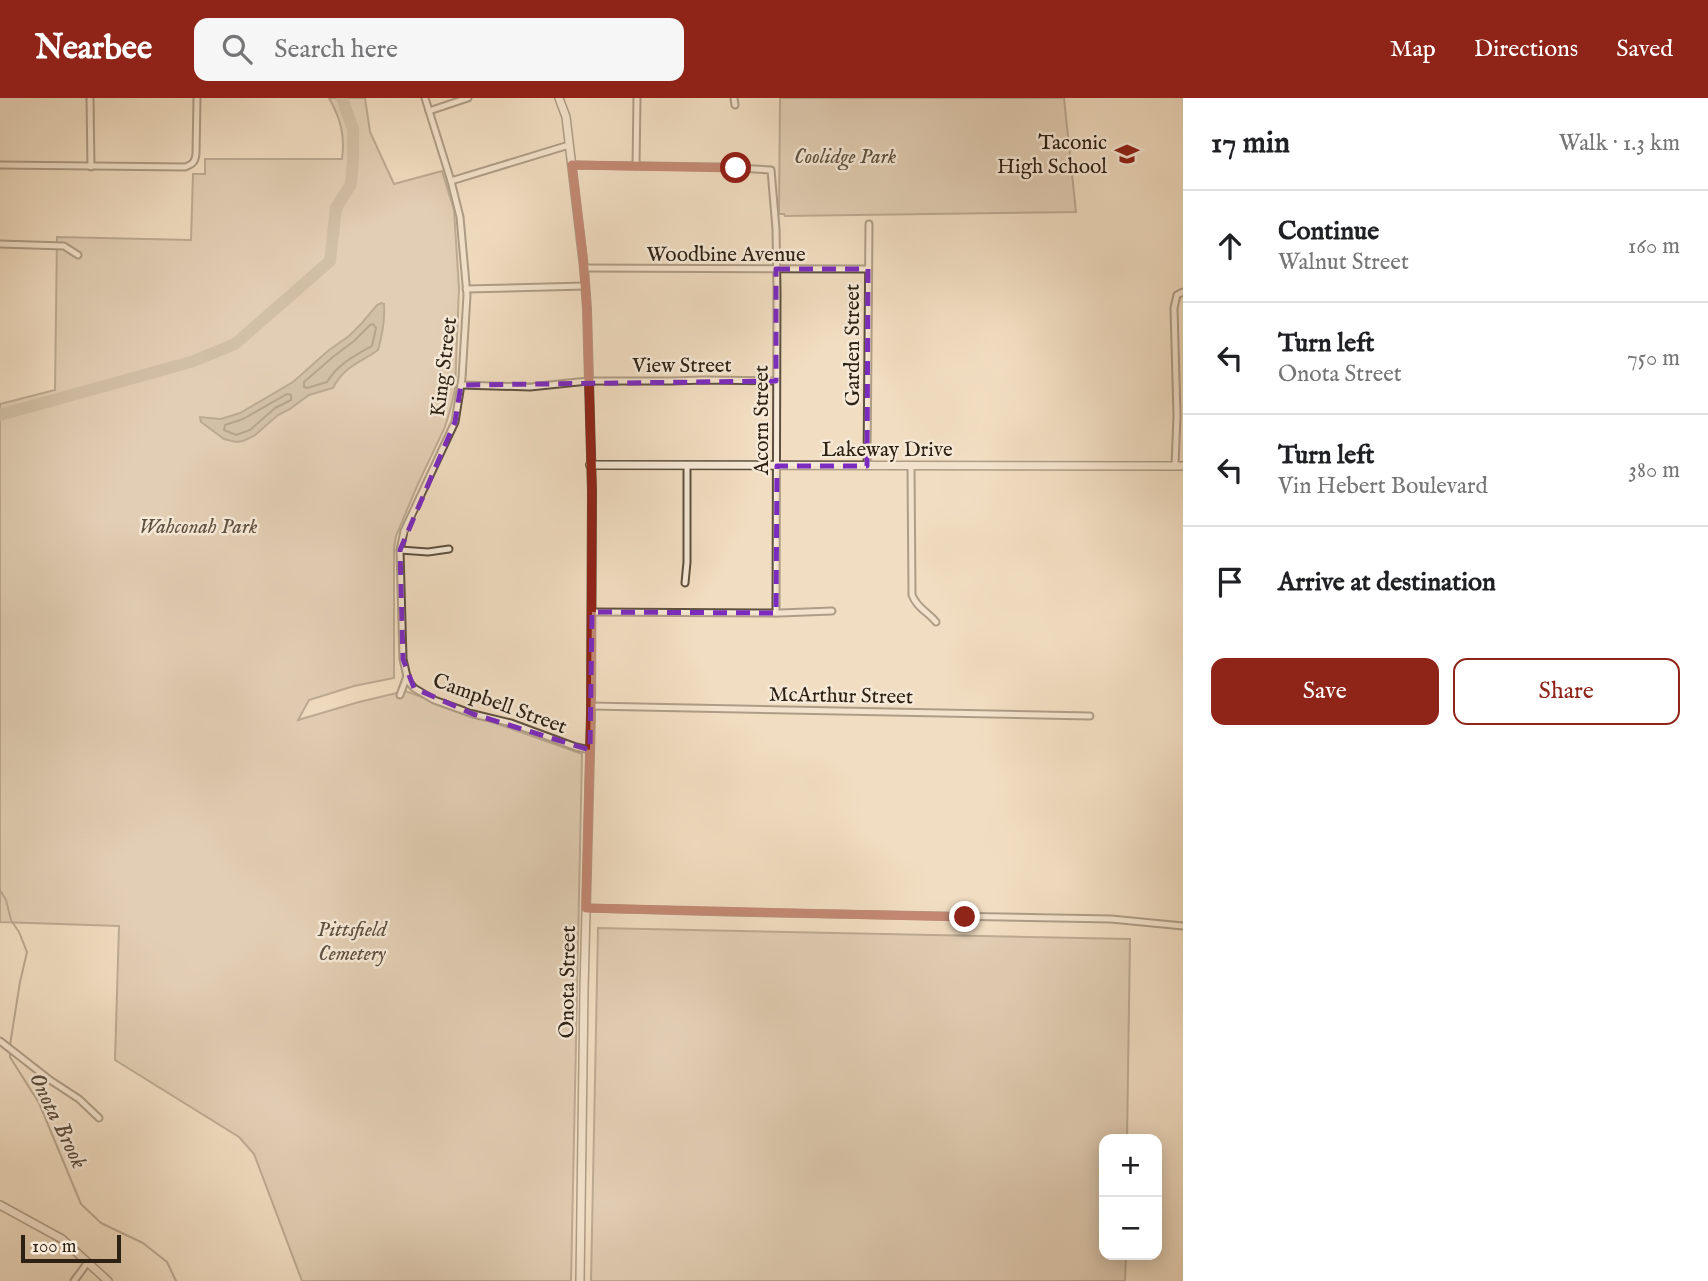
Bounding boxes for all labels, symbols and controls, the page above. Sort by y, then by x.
search box [194,18,684,81]
text: Nearbee [35,28,152,70]
icon: search [218,30,256,68]
text: Search here [274,33,398,66]
text: Map [1390,34,1436,65]
text: Directions [1474,34,1578,65]
text: Saved [1616,34,1673,65]
text: 17 min [1211,125,1290,163]
text: Walk · 1.3 km [1559,129,1680,158]
place label: Taconic High School [997,130,1107,181]
school or university icon: Taconic High School [1113,140,1141,168]
park label: Coolidge Park [794,144,897,171]
route start [720,152,751,183]
text: Continue [1278,215,1379,248]
icon: ahead [1211,227,1249,265]
text: 160 m [1628,232,1680,261]
street label: Woodbine Avenue [646,242,806,269]
text: Walnut Street [1278,248,1409,277]
street label: Garden Street [840,284,867,406]
street label: King Street [425,316,464,419]
text: Turn left [1278,327,1375,360]
icon: left [1211,339,1249,377]
text: 750 m [1627,344,1680,373]
street label: View Street [631,353,732,380]
text: Onota Street [1278,360,1402,389]
street label: Acorn Street [749,365,776,476]
street label: Lakeway Drive [821,437,953,464]
text: Turn left [1278,439,1375,472]
icon: left [1211,451,1249,489]
text: 380 m [1628,456,1680,485]
text: Vin Hebert Boulevard [1278,472,1488,501]
park label: Wahconah Park [139,514,258,541]
icon: arrive [1211,563,1249,601]
text: Arrive at destination [1278,566,1496,599]
button: Save [1211,658,1439,725]
button: Share [1453,658,1680,725]
street label: Campbell Street [429,668,570,741]
street label: McArthur Street [769,682,913,711]
route end [949,901,980,932]
park label: Pittsfield Cemetery [317,917,389,968]
street label: Onota Street [554,925,583,1039]
water label: Onota Brook [22,1068,93,1173]
map controls [1099,1134,1162,1260]
button: + [1099,1134,1162,1197]
button: − [1099,1197,1162,1260]
scale bar [21,1232,121,1264]
text: 100 m [32,1235,76,1259]

